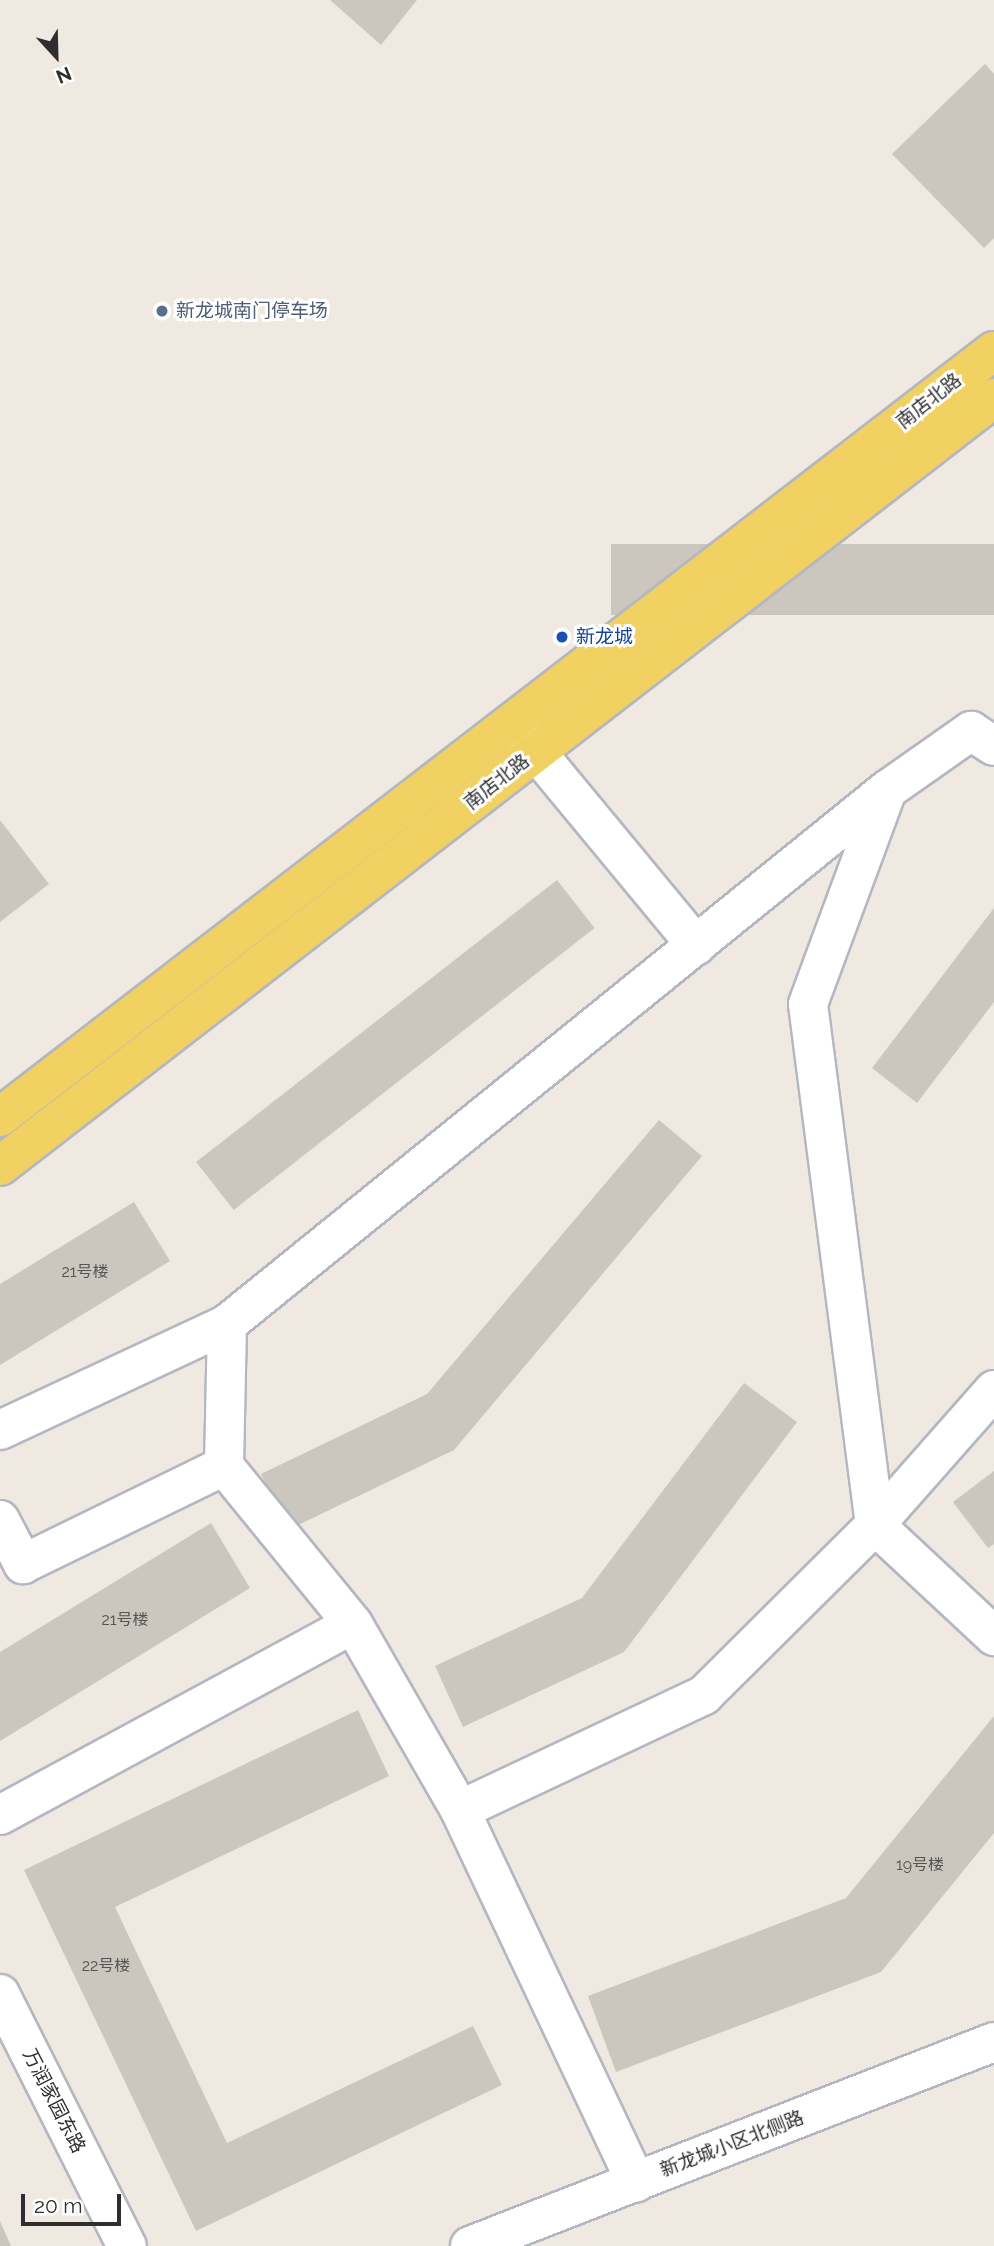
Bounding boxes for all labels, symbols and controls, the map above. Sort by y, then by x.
north arrow [21,21,91,91]
text: N [53,63,75,88]
place label: 新龙城南门停车场 [176,300,328,322]
marker: 新龙城南门停车场 [154,303,170,319]
street label: 南店北路 [892,369,966,433]
place label: 新龙城 [576,626,633,648]
marker: 新龙城 [554,629,570,645]
street label: 南店北路 [460,750,534,814]
house number: 21号楼 [61,1262,109,1282]
house number: 21号楼 [101,1610,149,1630]
house number: 19号楼 [896,1855,944,1875]
house number: 22号楼 [82,1956,130,1976]
street label: 万润家园东路 [18,2045,90,2157]
street label: 新龙城小区北侧路 [657,2106,807,2182]
scale bar [24,2180,124,2224]
text: 20 m [34,2193,82,2218]

